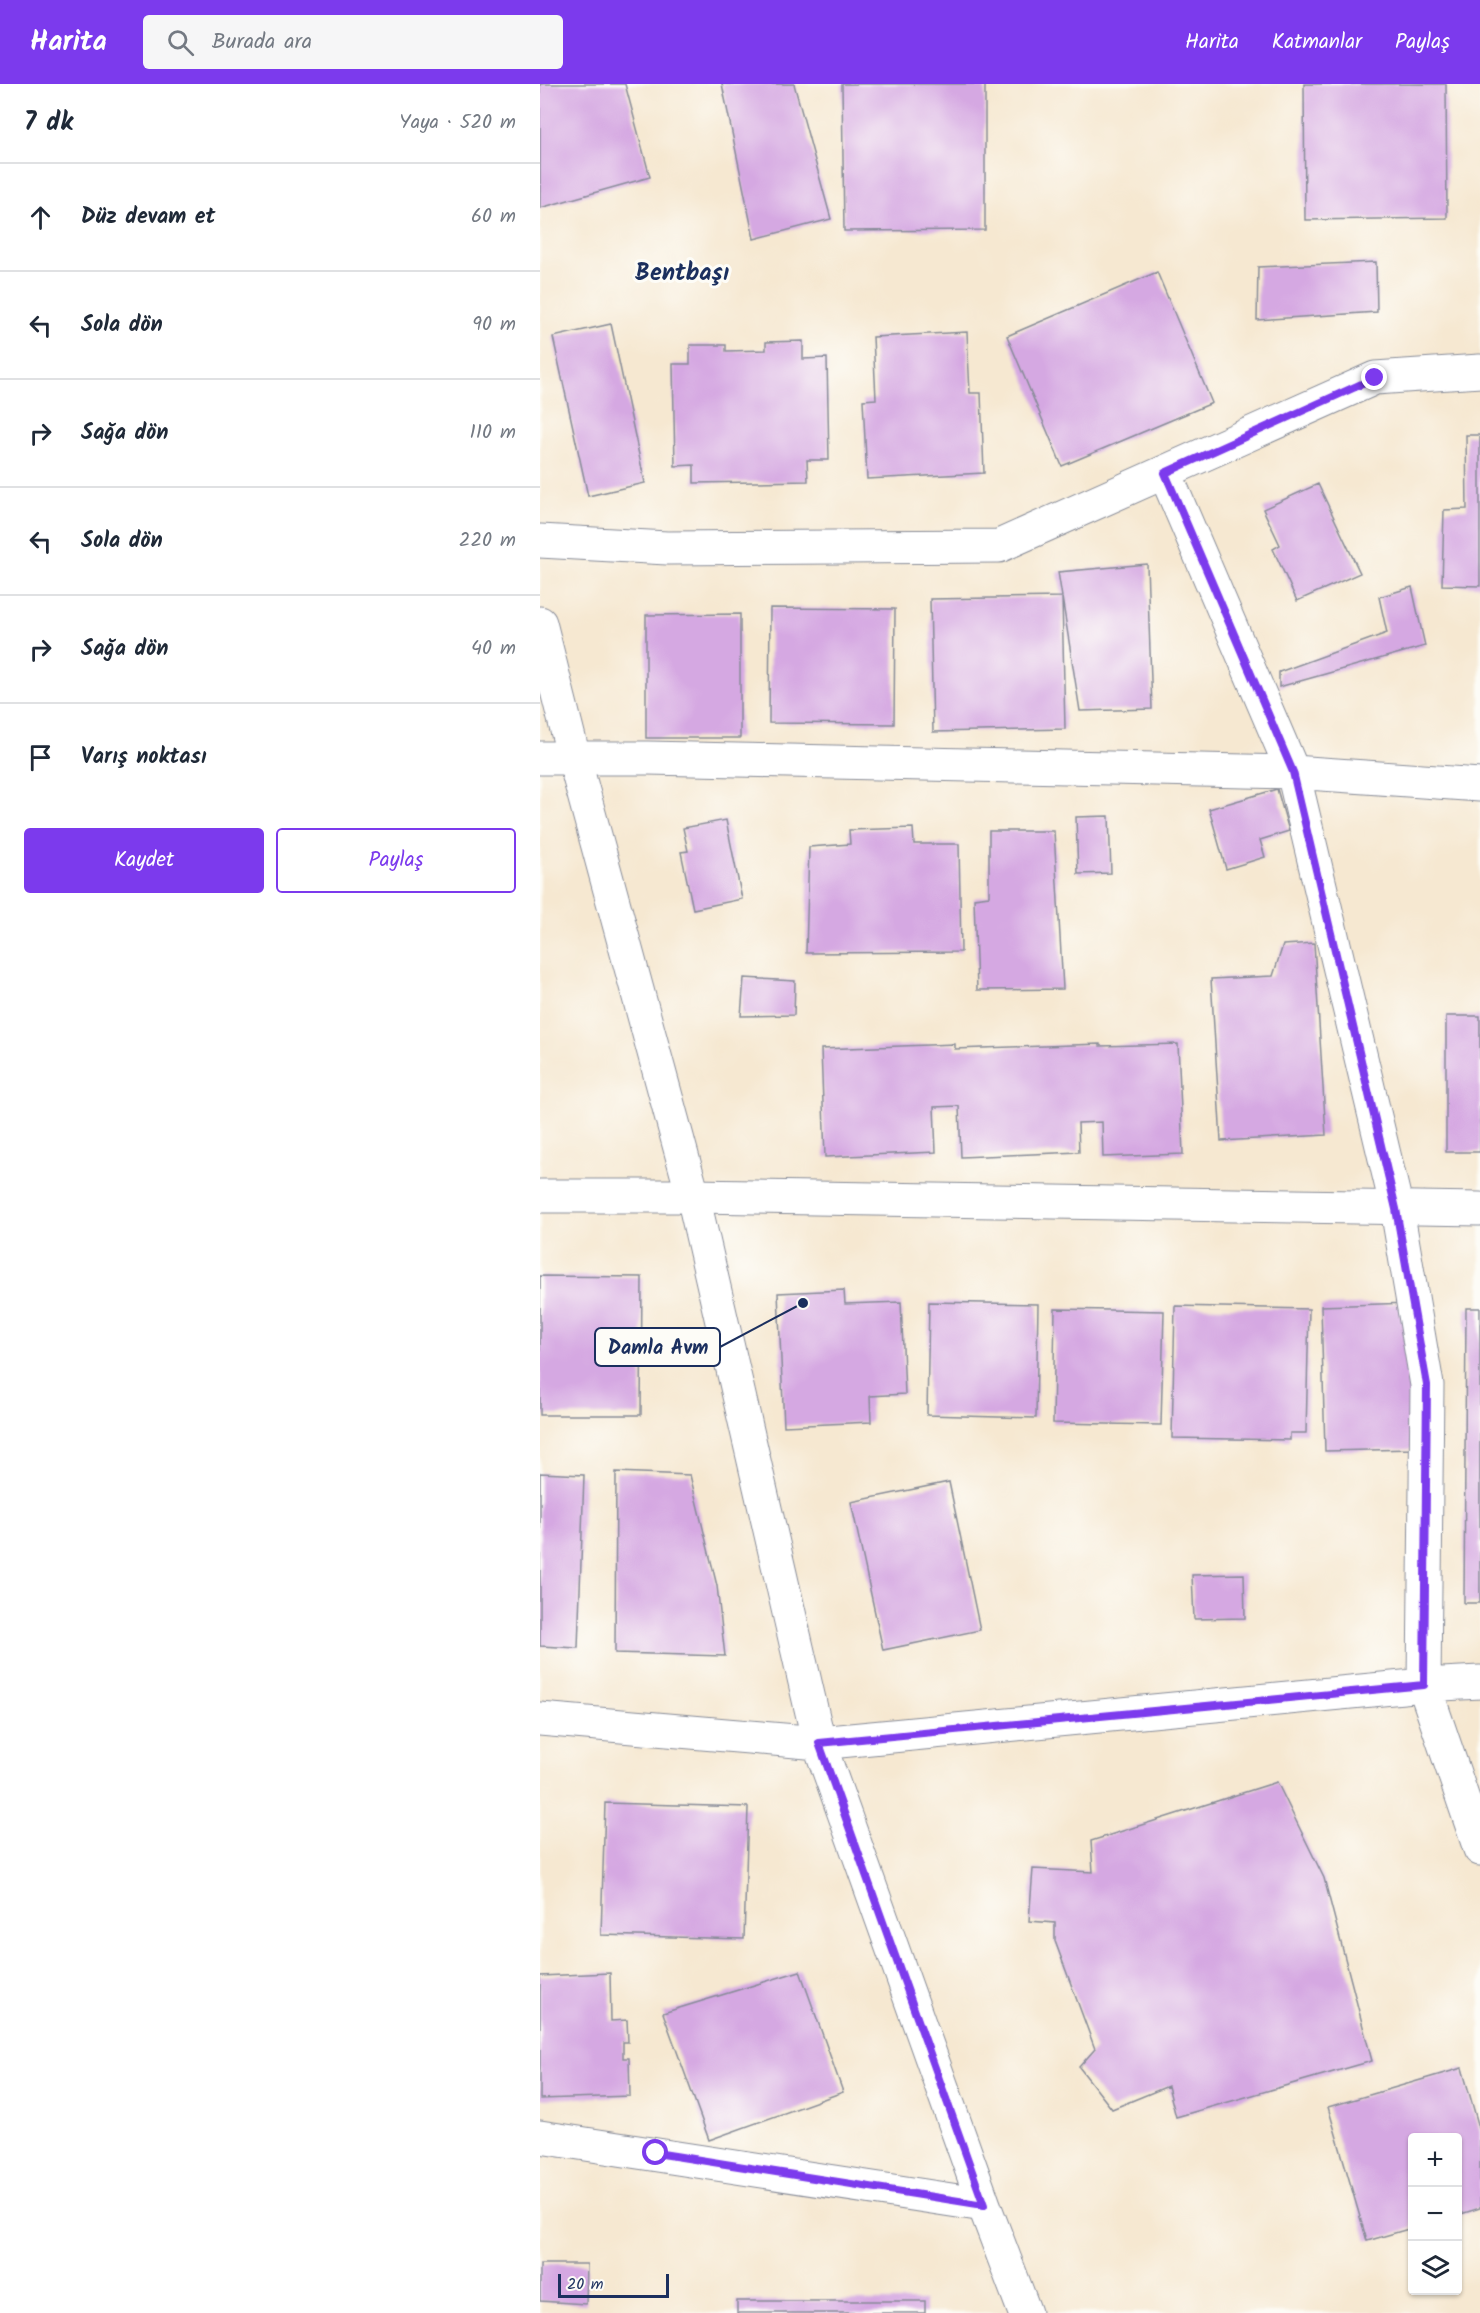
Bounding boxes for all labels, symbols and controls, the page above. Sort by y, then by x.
search box [143,15,563,69]
text: Harita [30,20,107,65]
text: Burada ara [212,25,312,60]
icon: search [164,26,197,59]
text: Harita [1185,26,1239,59]
text: Katmanlar [1272,26,1362,59]
text: Paylaş [1395,26,1450,59]
text: 7 dk [24,102,73,144]
text: Yaya · 520 m [399,107,516,139]
text: Düz devam et [81,200,215,235]
icon: ahead [24,201,57,234]
text: 60 m [471,201,516,233]
district label: Bentbaşı [635,254,729,293]
text: Sola dön [81,308,163,343]
icon: left [24,309,57,342]
text: 90 m [472,309,516,341]
route end [1361,364,1387,390]
text: Sağa dön [81,416,168,451]
icon: right [24,417,57,450]
text: 110 m [470,417,516,449]
text: Sola dön [81,524,163,559]
icon: left [24,525,57,558]
text: 220 m [459,525,516,557]
text: Sağa dön [81,632,168,667]
icon: right [24,633,57,666]
text: 40 m [471,633,516,665]
text: Varış noktası [81,740,207,775]
icon: arrive [24,741,57,774]
button: Kaydet [24,828,264,893]
button: Paylaş [276,828,516,893]
callout: Damla Avm [595,1328,720,1366]
text: Damla Avm [608,1333,708,1365]
map controls [1408,2133,1462,2295]
button: + [1408,2133,1462,2187]
route start [642,2139,668,2165]
button: − [1408,2187,1462,2241]
button: layers [1408,2241,1462,2295]
scale bar [558,2271,669,2298]
text: 20 m [567,2272,603,2297]

